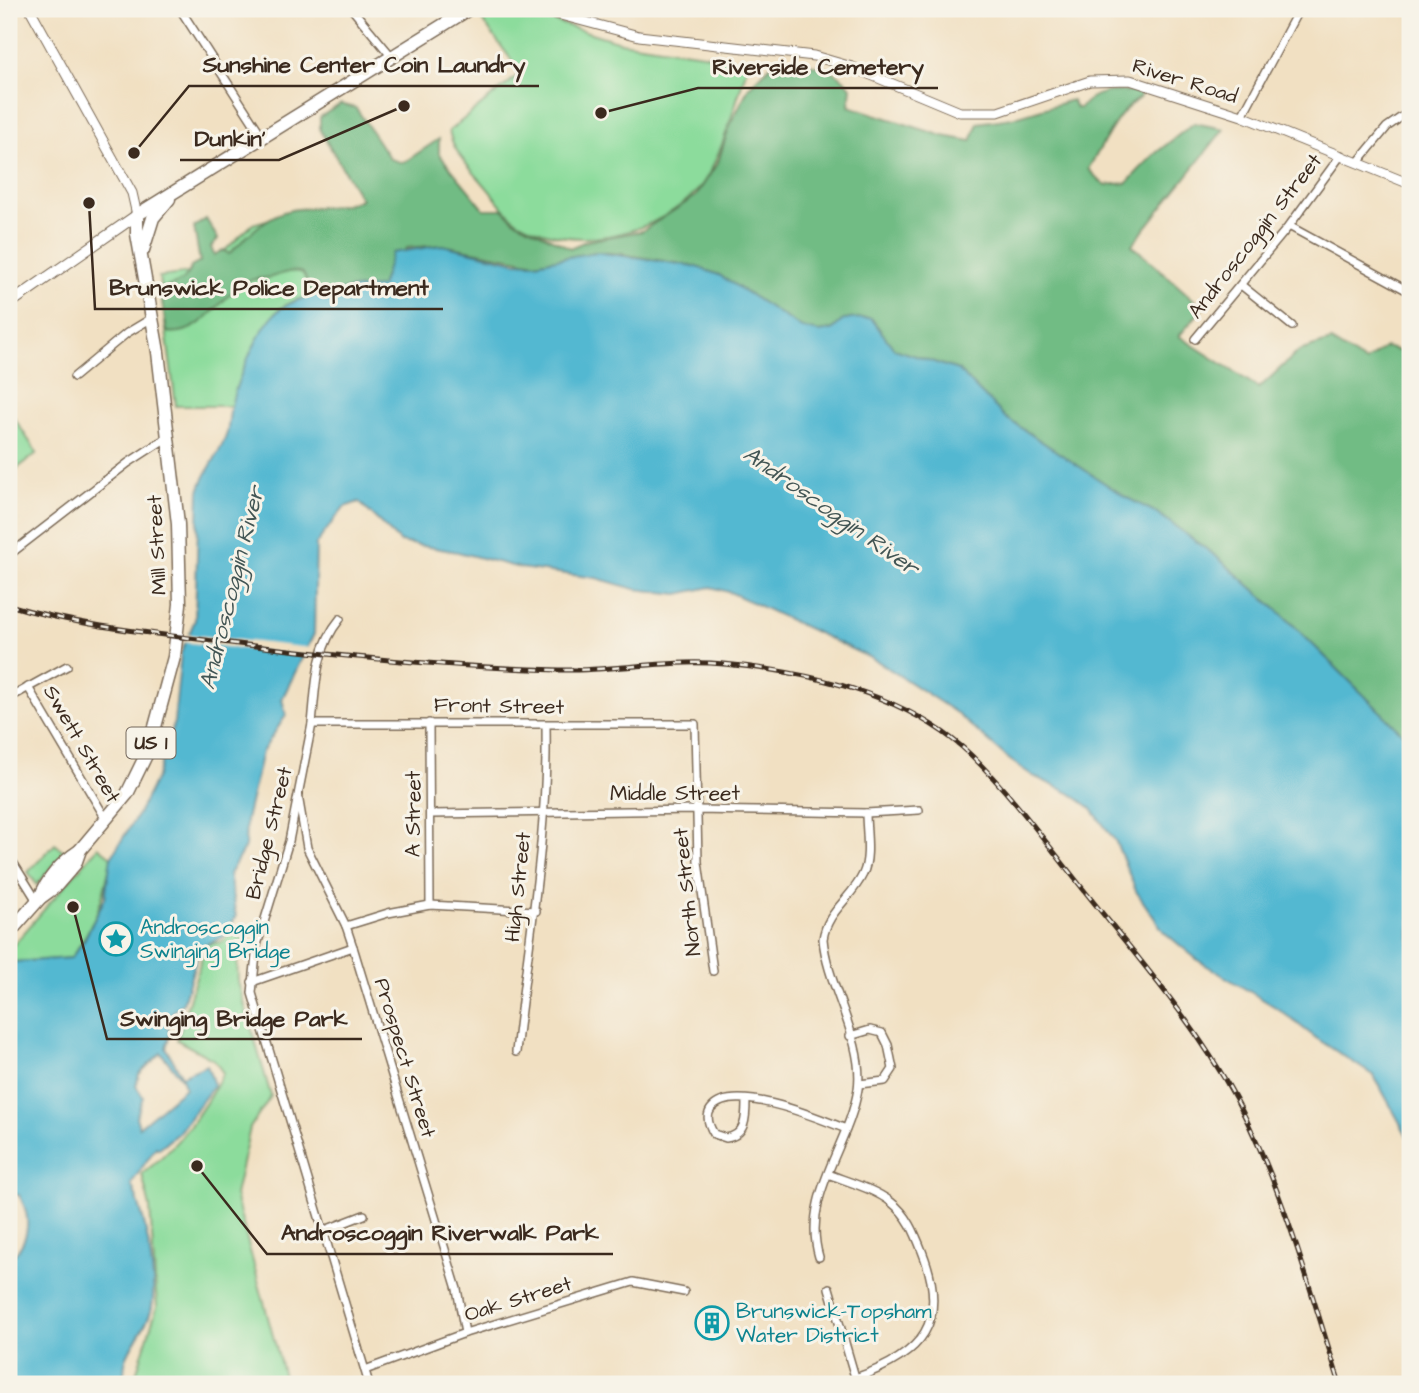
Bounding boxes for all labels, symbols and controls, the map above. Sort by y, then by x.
callout: Sunshine Center Coin Laundry [189,42,539,86]
callout: Riverside Cemetery [698,44,938,88]
text: Sunshine Center Coin Laundry [202,49,526,83]
text: Riverside Cemetery [712,51,924,85]
street label: River Road [1129,51,1241,111]
callout: Dunkin' [180,116,279,160]
text: Dunkin' [195,123,266,155]
street label: Androscoggin Street [1181,147,1331,326]
callout: Brunswick Police Department [95,265,443,309]
text: Brunswick Police Department [109,272,430,304]
water label: Androscoggin River [736,438,927,586]
water label: Androscoggin River [191,481,274,693]
street label: Mill Street [140,494,174,596]
street label: Swett Street [36,680,128,809]
street label: Front Street [434,690,565,722]
road number: US 1 [127,728,176,758]
street label: Bridge Street [238,763,302,903]
street label: A Street [399,770,428,857]
street label: Middle Street [610,779,740,808]
street label: North Street [666,826,708,957]
street label: High Street [498,830,540,944]
place label: Androscoggin Swinging Bridge [140,913,291,968]
place icon: Androscoggin Swinging Bridge [97,920,135,958]
street label: Prospect Street [366,975,443,1142]
callout: Swinging Bridge Park [107,995,362,1039]
text: Swinging Bridge Park [119,1003,349,1036]
callout: Androscoggin Riverwalk Park [267,1210,613,1254]
text: Androscoggin Riverwalk Park [281,1217,600,1250]
street label: Oak Street [461,1269,576,1329]
place label: Brunswick-Topsham Water District [736,1297,932,1350]
building icon: Brunswick-Topsham Water District [693,1304,731,1342]

